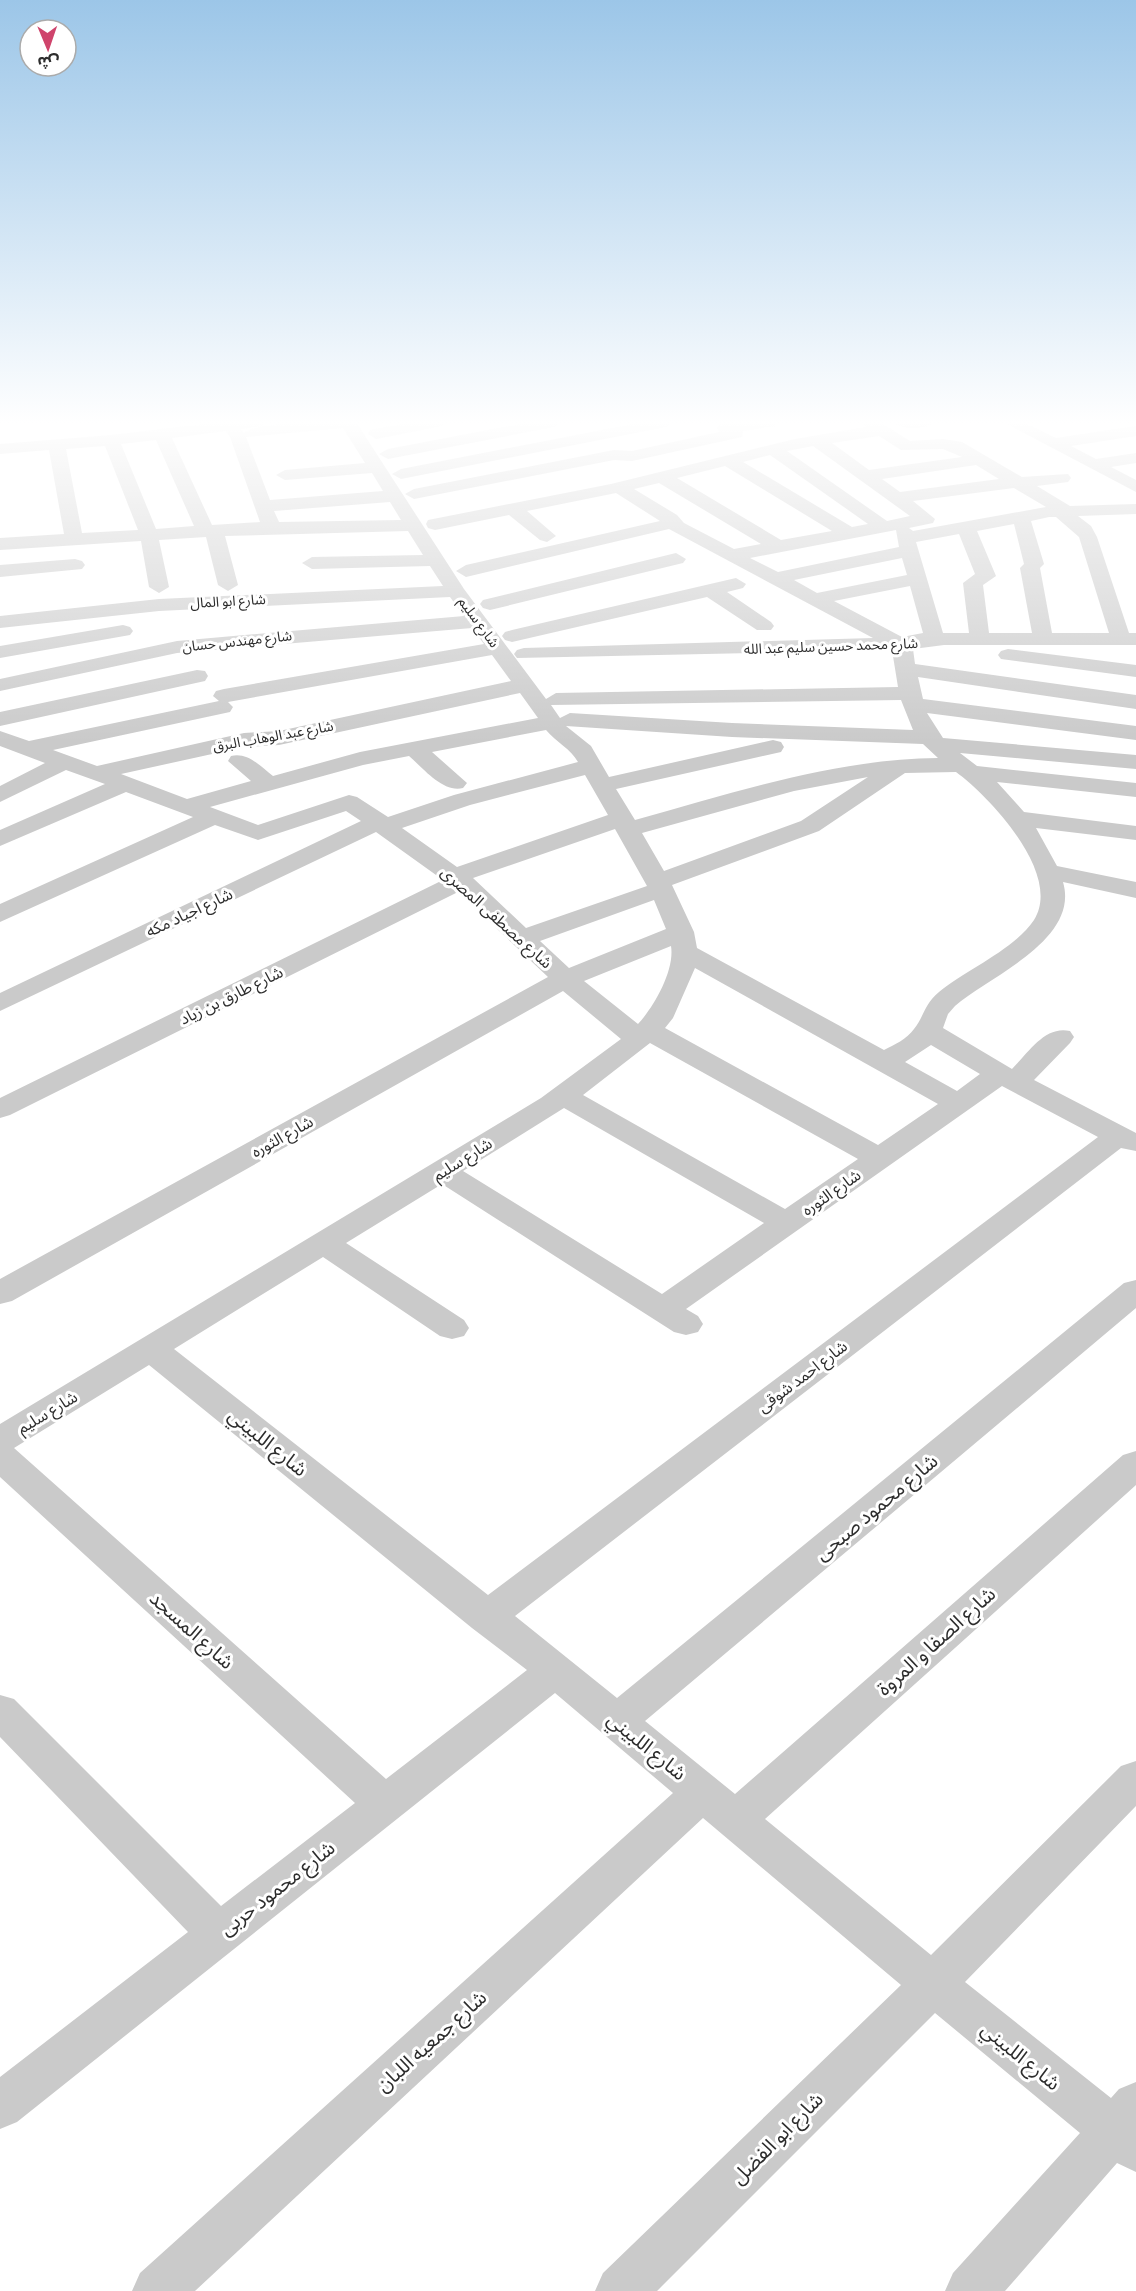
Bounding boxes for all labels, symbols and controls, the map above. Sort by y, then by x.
north arrow [18,18,78,78]
text: ش [37,53,60,73]
street label: شارع ابو المال [190,590,266,614]
street label: شارع سليم [453,593,503,652]
street label: شارع مهندس حسان [181,626,293,658]
street label: شارع محمد حسين سليم عبد الله [744,634,918,660]
street label: شارع عبد الوهاب البرق [211,717,335,757]
street label: شارع مصطفى المصرى [435,862,557,975]
street label: شارع اجياد مكه [142,883,237,944]
street label: شارع طارق بن زياد [176,961,287,1031]
street label: شارع الثوره [248,1111,318,1164]
street label: شارع سليم [428,1133,497,1188]
street label: شارع الثوره [798,1164,866,1222]
street label: شارع احمد شوقى [753,1336,853,1419]
street label: شارع سليم [13,1386,82,1440]
street label: شارع اللبيني [221,1402,313,1484]
street label: شارع محمود صبحى [809,1448,944,1568]
street label: شارع الصفا و المروة [871,1581,1002,1703]
street label: شارع المسجد [143,1585,240,1676]
street label: شارع اللبيني [600,1706,692,1788]
street label: شارع محمود حربى [214,1835,341,1943]
street label: شارع جمعيه اللبان [370,1984,493,2099]
street label: شارع اللبيني [974,2016,1066,2098]
street label: شارع ابو الفضل [725,2086,830,2191]

